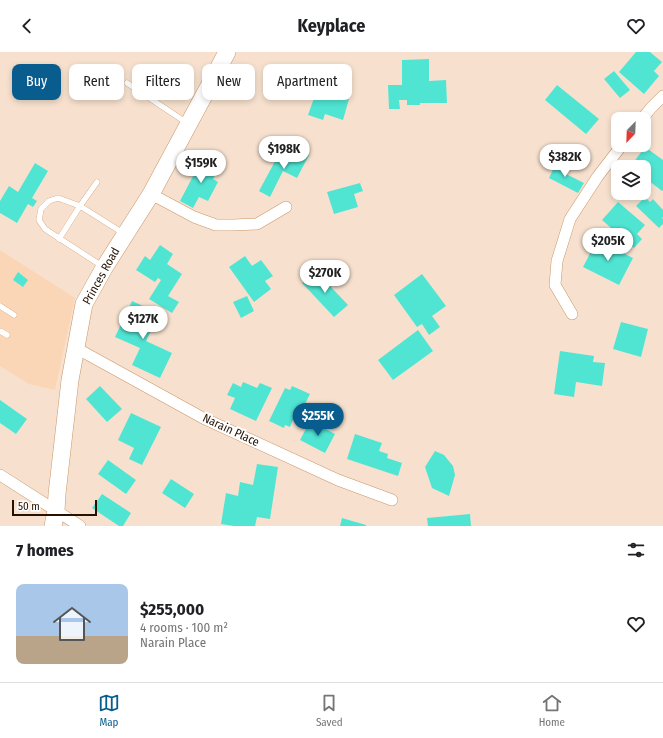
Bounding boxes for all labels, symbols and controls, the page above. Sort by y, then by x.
icon: back [16,15,38,37]
text: Keyplace [298,15,365,37]
icon: heart [625,15,647,37]
chip: Buy [12,64,61,100]
chip: Rent [69,64,124,100]
chip: Filters [132,64,194,100]
chip: New [202,64,255,100]
chip: Apartment [263,64,352,100]
north arrow [611,112,651,152]
map controls [611,112,651,200]
pin: $198K [256,136,312,170]
text: $198K [268,141,300,156]
pin: $382K [537,144,593,178]
text: $382K [549,149,582,164]
pin: $159K [173,150,229,184]
text: $159K [185,155,217,170]
button: layers [611,160,651,200]
pin: $205K [580,228,636,262]
text: $205K [591,233,625,248]
street label: Princes Road [80,245,122,307]
pin: $270K [297,260,353,294]
text: $270K [309,265,341,280]
pin: $127K [115,306,171,340]
text: $127K [128,311,158,326]
pin: $255K [290,403,346,437]
text: $255K [302,408,334,423]
street label: Narain Place [200,411,262,449]
scale bar [12,498,97,517]
text: 50 m [18,500,40,513]
icon: filters [625,539,647,561]
text: 7 homes [16,540,74,561]
text: $255,000 [140,599,204,620]
icon: home [48,600,96,648]
icon: heart [625,613,647,635]
text: 4 rooms · 100 m² [140,620,228,635]
text: Narain Place [140,635,206,650]
tab: Map [98,692,120,729]
tab: Saved [316,692,343,729]
tab: Home [539,692,565,729]

